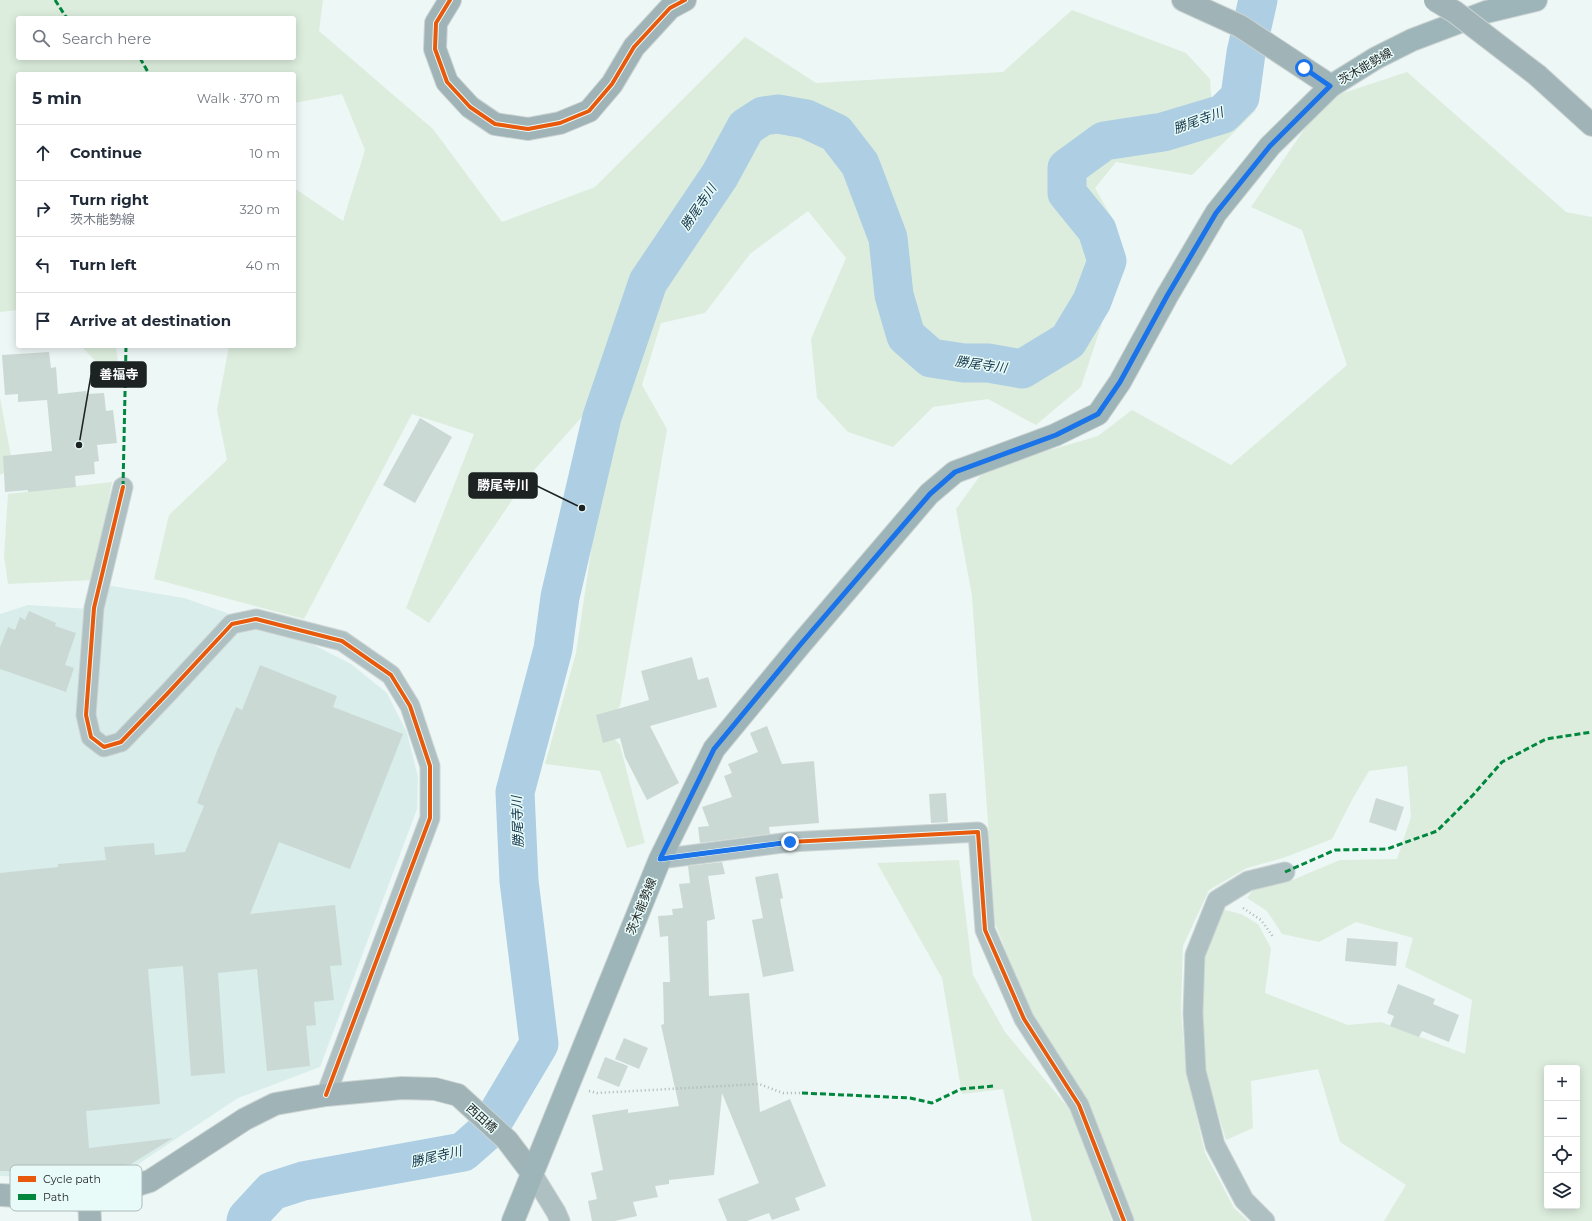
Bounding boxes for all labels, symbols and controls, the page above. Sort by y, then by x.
search box [16,16,296,60]
icon: search [30,27,52,49]
text: Search here [62,29,151,48]
street label: 茨木能勢線 [1335,45,1395,87]
route start [1295,59,1313,77]
text: 5 min [32,88,82,108]
text: Walk · 370 m [197,90,280,106]
water label: 勝尾寺川 [1171,103,1227,136]
icon: ahead [32,142,54,164]
text: Continue [70,143,142,162]
text: 10 m [250,145,280,161]
water label: 勝尾寺川 [677,179,720,233]
text: Turn right [70,190,149,209]
icon: right [32,198,54,220]
text: 320 m [240,201,280,217]
text: 茨木能勢線 [70,211,135,227]
icon: left [32,254,54,276]
text: Turn left [70,255,137,274]
text: 40 m [246,257,280,273]
icon: arrive [32,310,54,332]
text: Arrive at destination [70,311,231,330]
water label: 勝尾寺川 [954,352,1010,376]
callout: 善福寺 [91,362,146,387]
text: 善福寺 [99,366,139,382]
callout: 勝尾寺川 [469,473,537,498]
text: 勝尾寺川 [477,477,529,493]
water label: 勝尾寺川 [508,794,526,848]
route end [781,833,799,851]
street label: 茨木能勢線 [623,875,659,937]
map controls [1544,1065,1580,1209]
button: + [1544,1065,1580,1101]
street label: 西田橋 [464,1100,500,1136]
button: − [1544,1101,1580,1137]
button: locate [1544,1137,1580,1173]
water label: 勝尾寺川 [409,1142,465,1170]
legend [10,1165,142,1211]
text: Cycle path [43,1172,101,1186]
button: layers [1544,1173,1580,1209]
text: Path [43,1190,69,1204]

